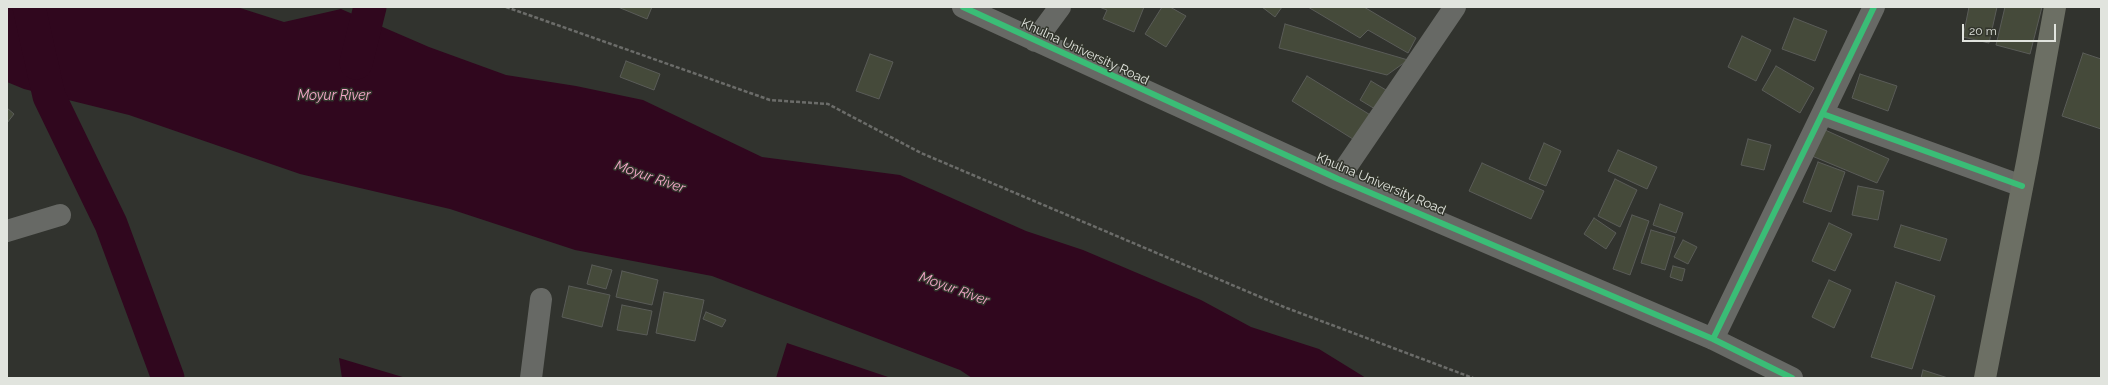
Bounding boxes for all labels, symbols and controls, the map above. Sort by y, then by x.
street label: Khulna University Road [1019,16,1151,88]
scale bar [1964,16,2058,42]
text: 20 m [1969,24,1997,38]
water label: Moyur River [297,88,371,104]
street label: Khulna University Road [1314,150,1448,218]
water label: Moyur River [613,157,687,197]
water label: Moyur River [917,269,991,309]

